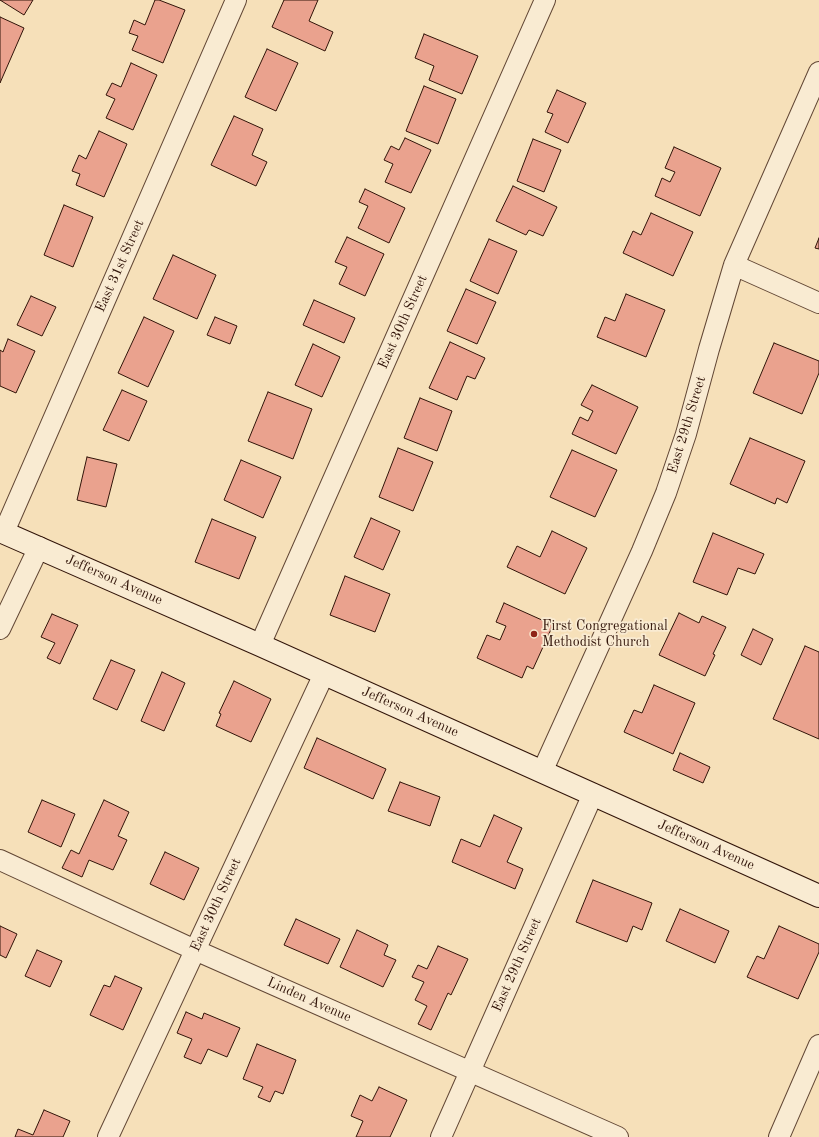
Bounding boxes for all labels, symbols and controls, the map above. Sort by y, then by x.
street label: East 31st Street [92,217,148,315]
street label: East 30th Street [375,272,431,372]
street label: East 29th Street [664,374,710,476]
street label: Jefferson Avenue [63,551,165,609]
place label: First Congregational Methodist Church [542,618,668,650]
marker: First Congregational Methodist Church [529,629,539,639]
street label: Jefferson Avenue [359,683,461,741]
street label: Jefferson Avenue [655,816,757,874]
street label: East 30th Street [187,856,245,954]
street label: East 29th Street [489,915,545,1015]
street label: Linden Avenue [264,974,354,1026]

